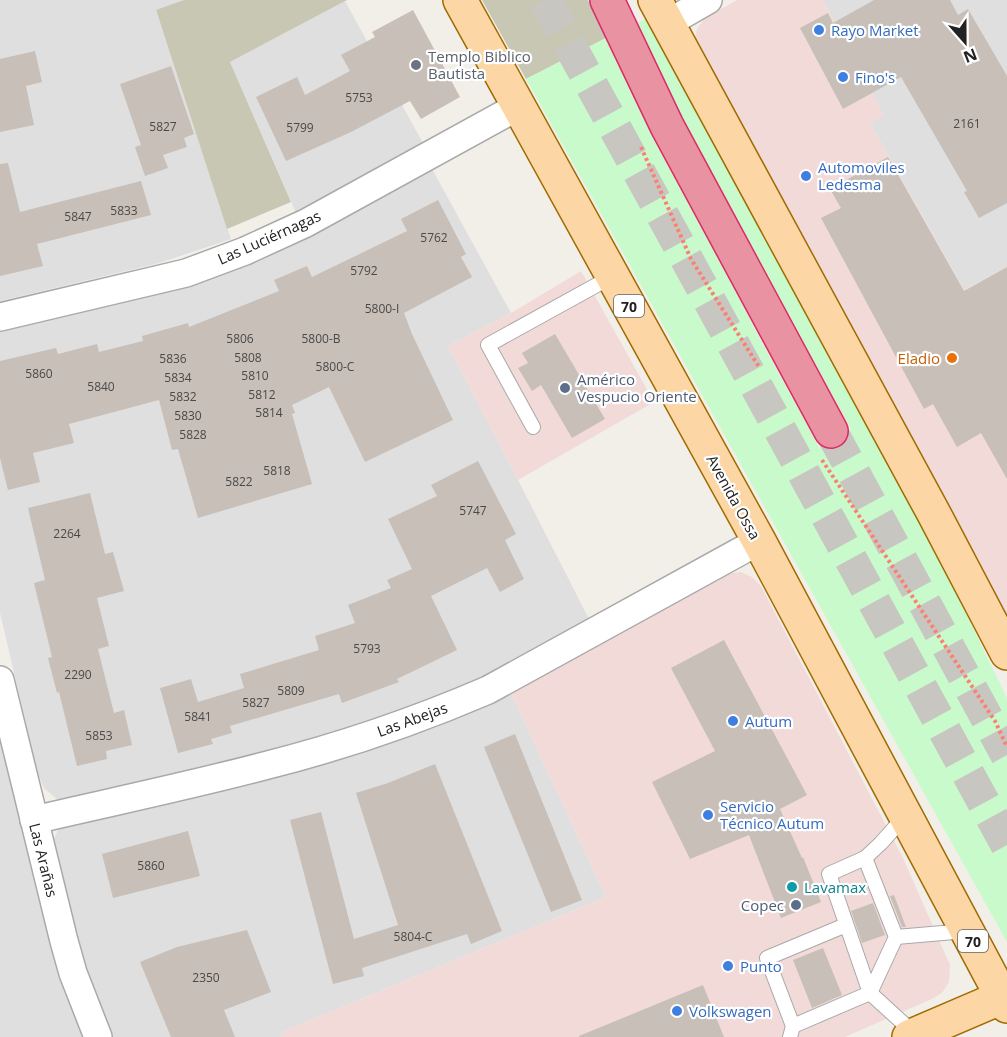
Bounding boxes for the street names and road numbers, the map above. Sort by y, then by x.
street label: Las Luciérnagas [214,205,324,269]
road number: 70 [614,295,644,317]
street label: Avenida Ossa [702,451,766,543]
street label: Las Abejas [374,697,450,741]
street label: Las Arañas [25,821,63,899]
road number: 70 [958,930,988,952]

